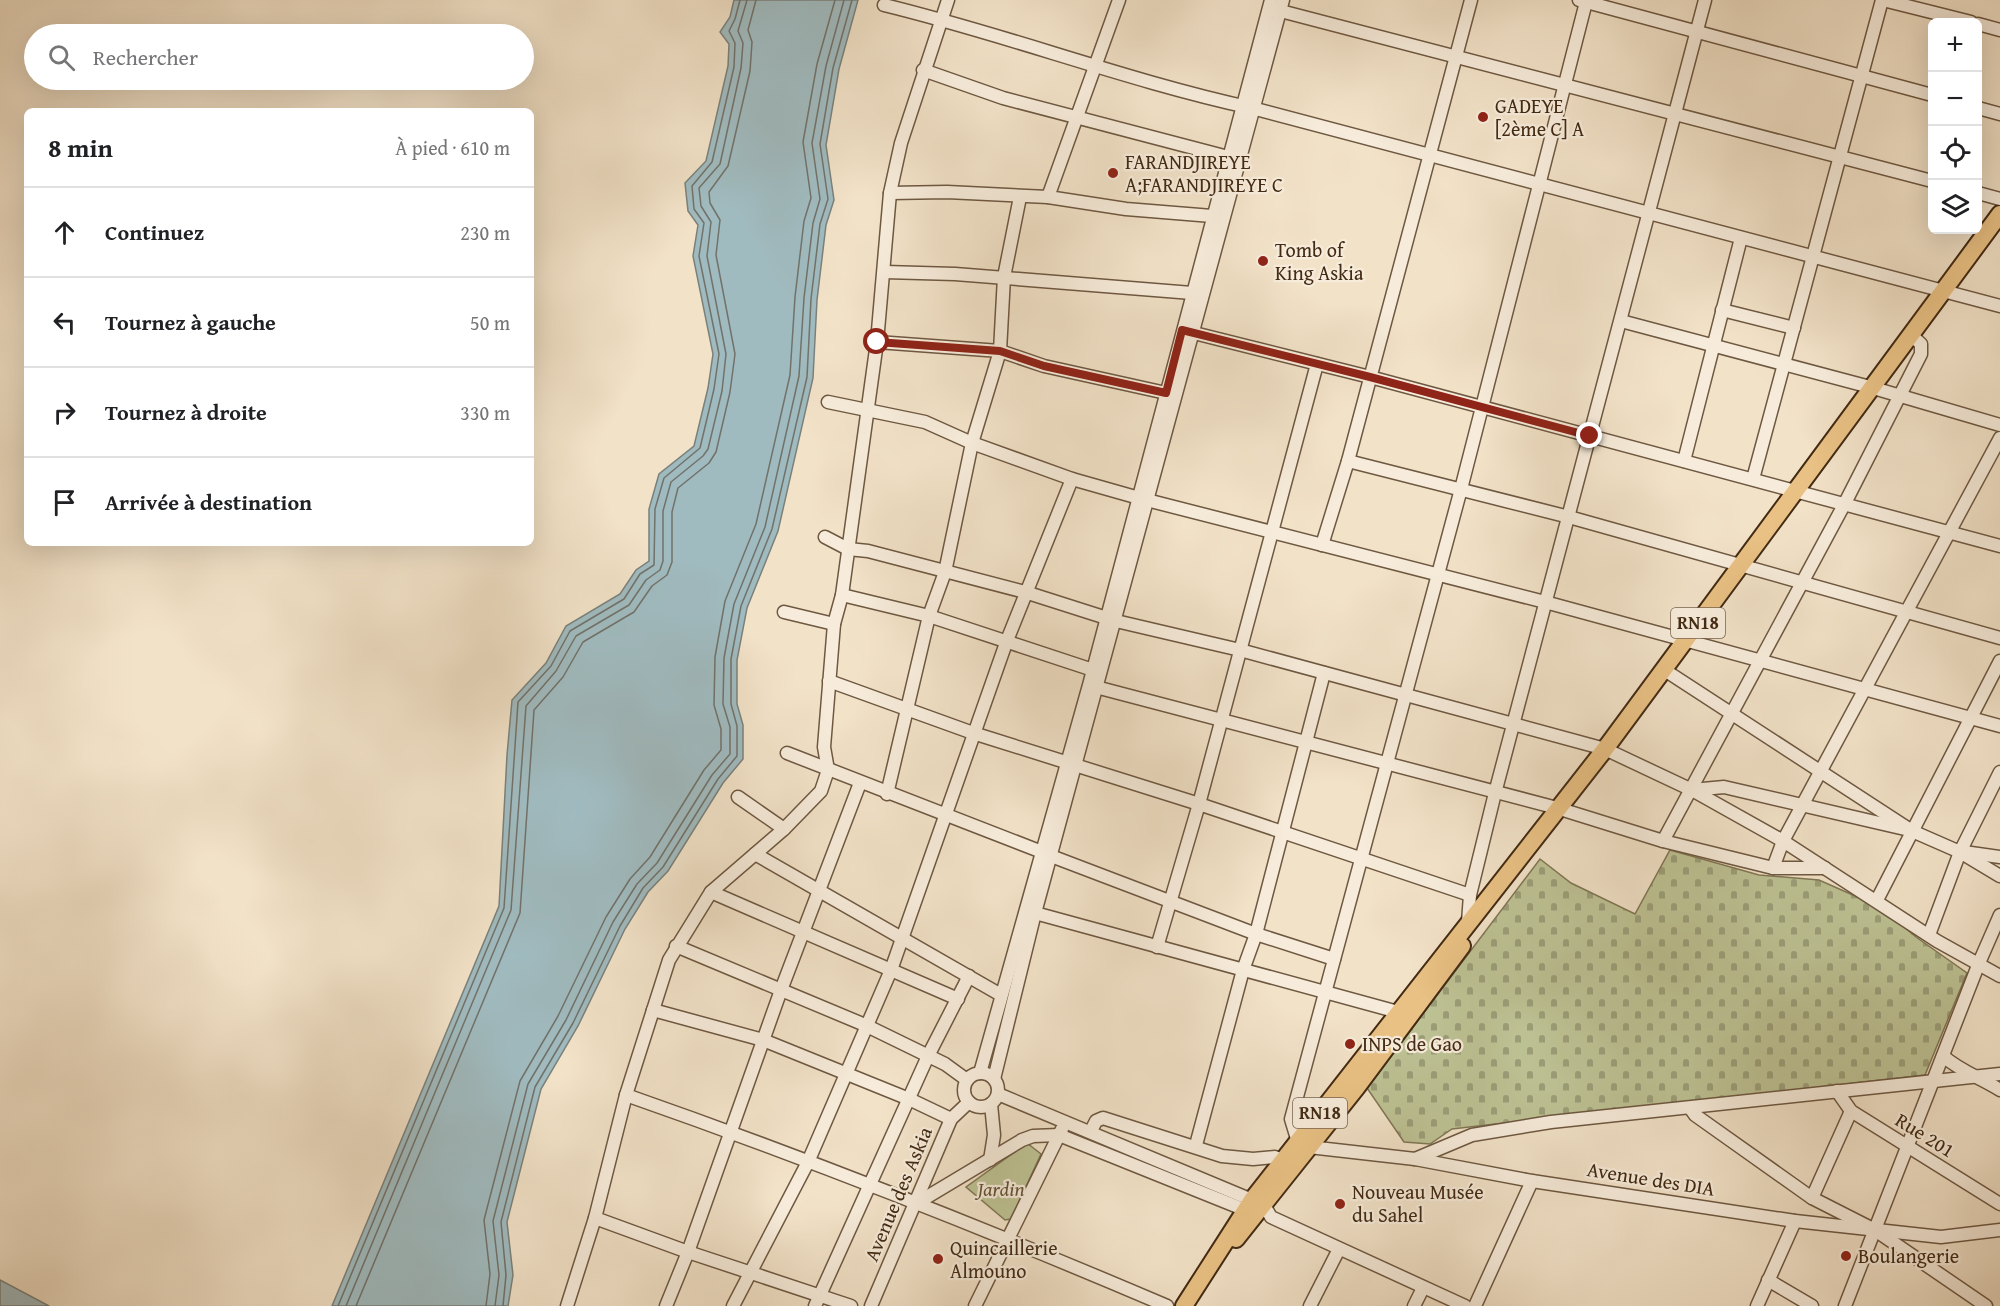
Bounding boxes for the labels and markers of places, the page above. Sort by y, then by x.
place label: GADEYE [2ème C] A [1495,91,1584,143]
marker: GADEYE [2ème C] A [1476,110,1490,124]
place label: FARANDJIREYE A;FARANDJIREYE C [1125,147,1283,199]
marker: FARANDJIREYE A;FARANDJIREYE C [1106,166,1120,180]
place label: Tomb of King Askia [1275,235,1364,287]
marker: Tomb of King Askia [1256,254,1270,268]
place label: INPS de Gao [1362,1029,1462,1058]
marker: INPS de Gao [1343,1037,1357,1051]
place label: Nouveau Musée du Sahel [1352,1177,1484,1229]
marker: Nouveau Musée du Sahel [1333,1197,1347,1211]
place label: Quincaillerie Almouno [950,1233,1058,1285]
place label: Boulangerie [1858,1241,1959,1270]
marker: Boulangerie [1839,1249,1853,1263]
marker: Quincaillerie Almouno [931,1252,945,1266]

